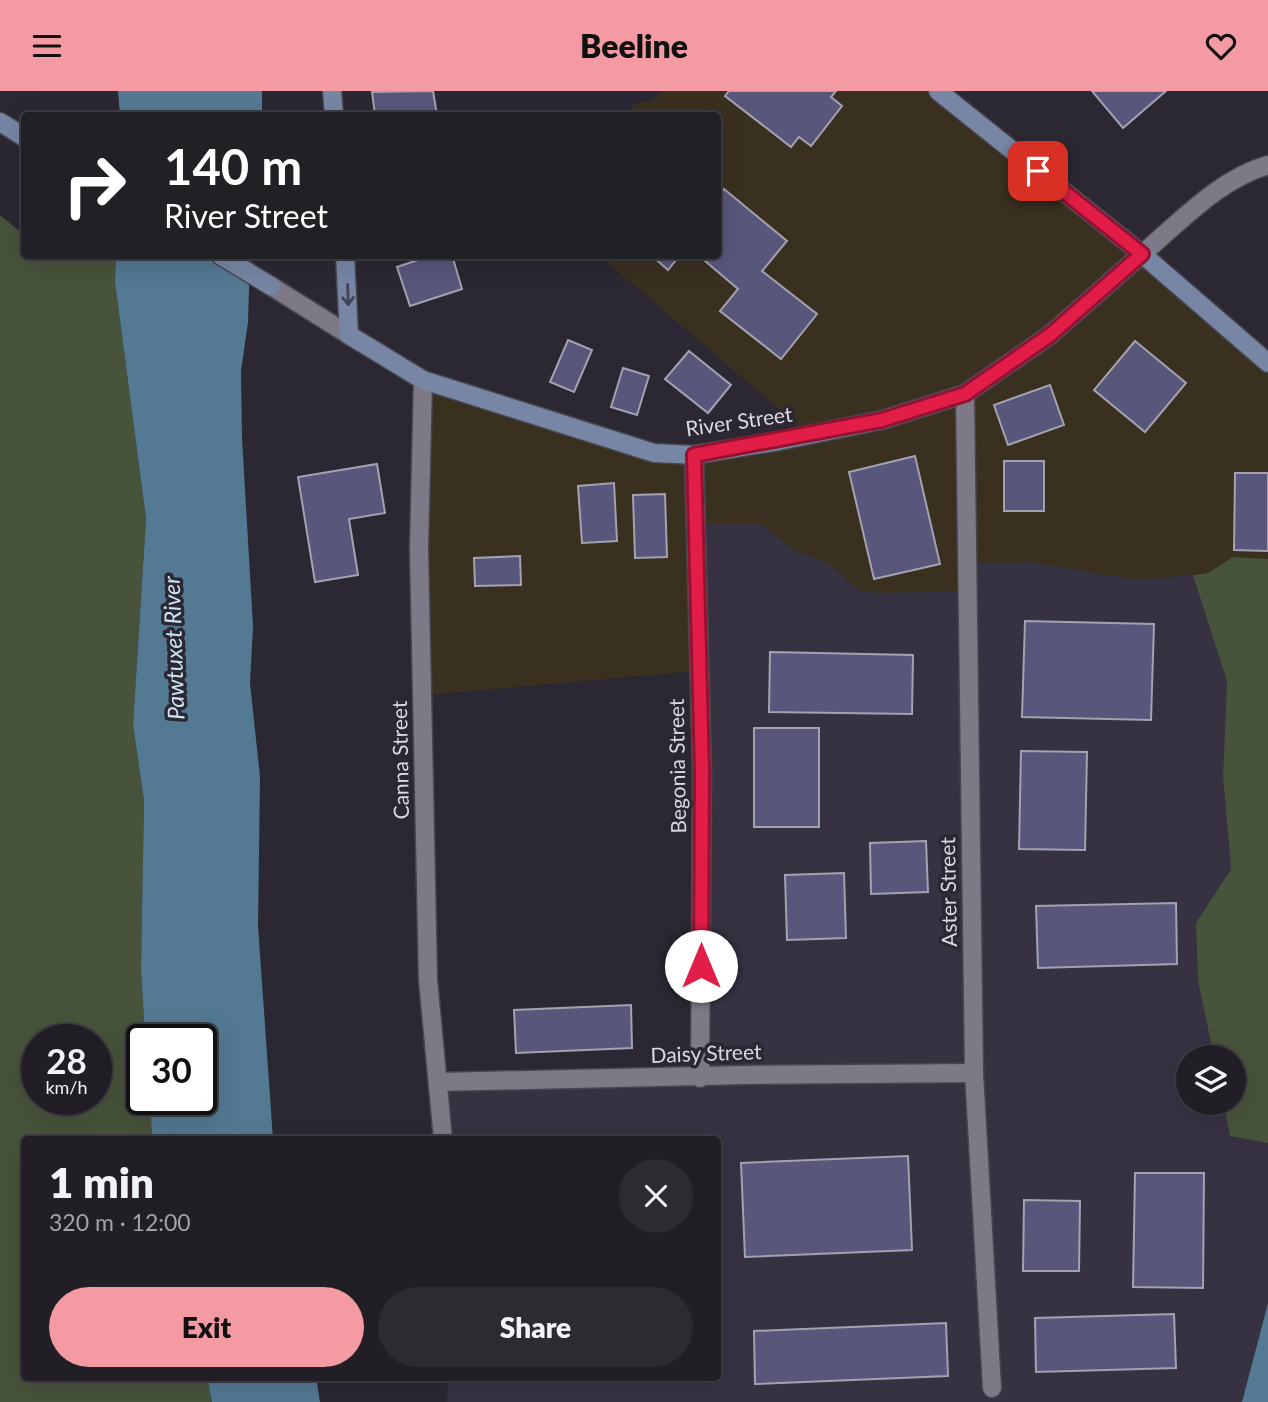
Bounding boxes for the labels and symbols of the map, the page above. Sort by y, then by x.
pin [1008,141,1068,201]
one-way arrow [341,284,354,307]
street label: River Street [684,401,794,440]
water label: Pawtuxet River [156,575,189,720]
street label: Begonia Street [663,698,690,834]
street label: Canna Street [386,700,413,820]
street label: Aster Street [934,836,961,947]
position arrow [664,929,738,1003]
speed limit sign: 30 [126,1024,217,1115]
street label: Daisy Street [650,1038,762,1067]

